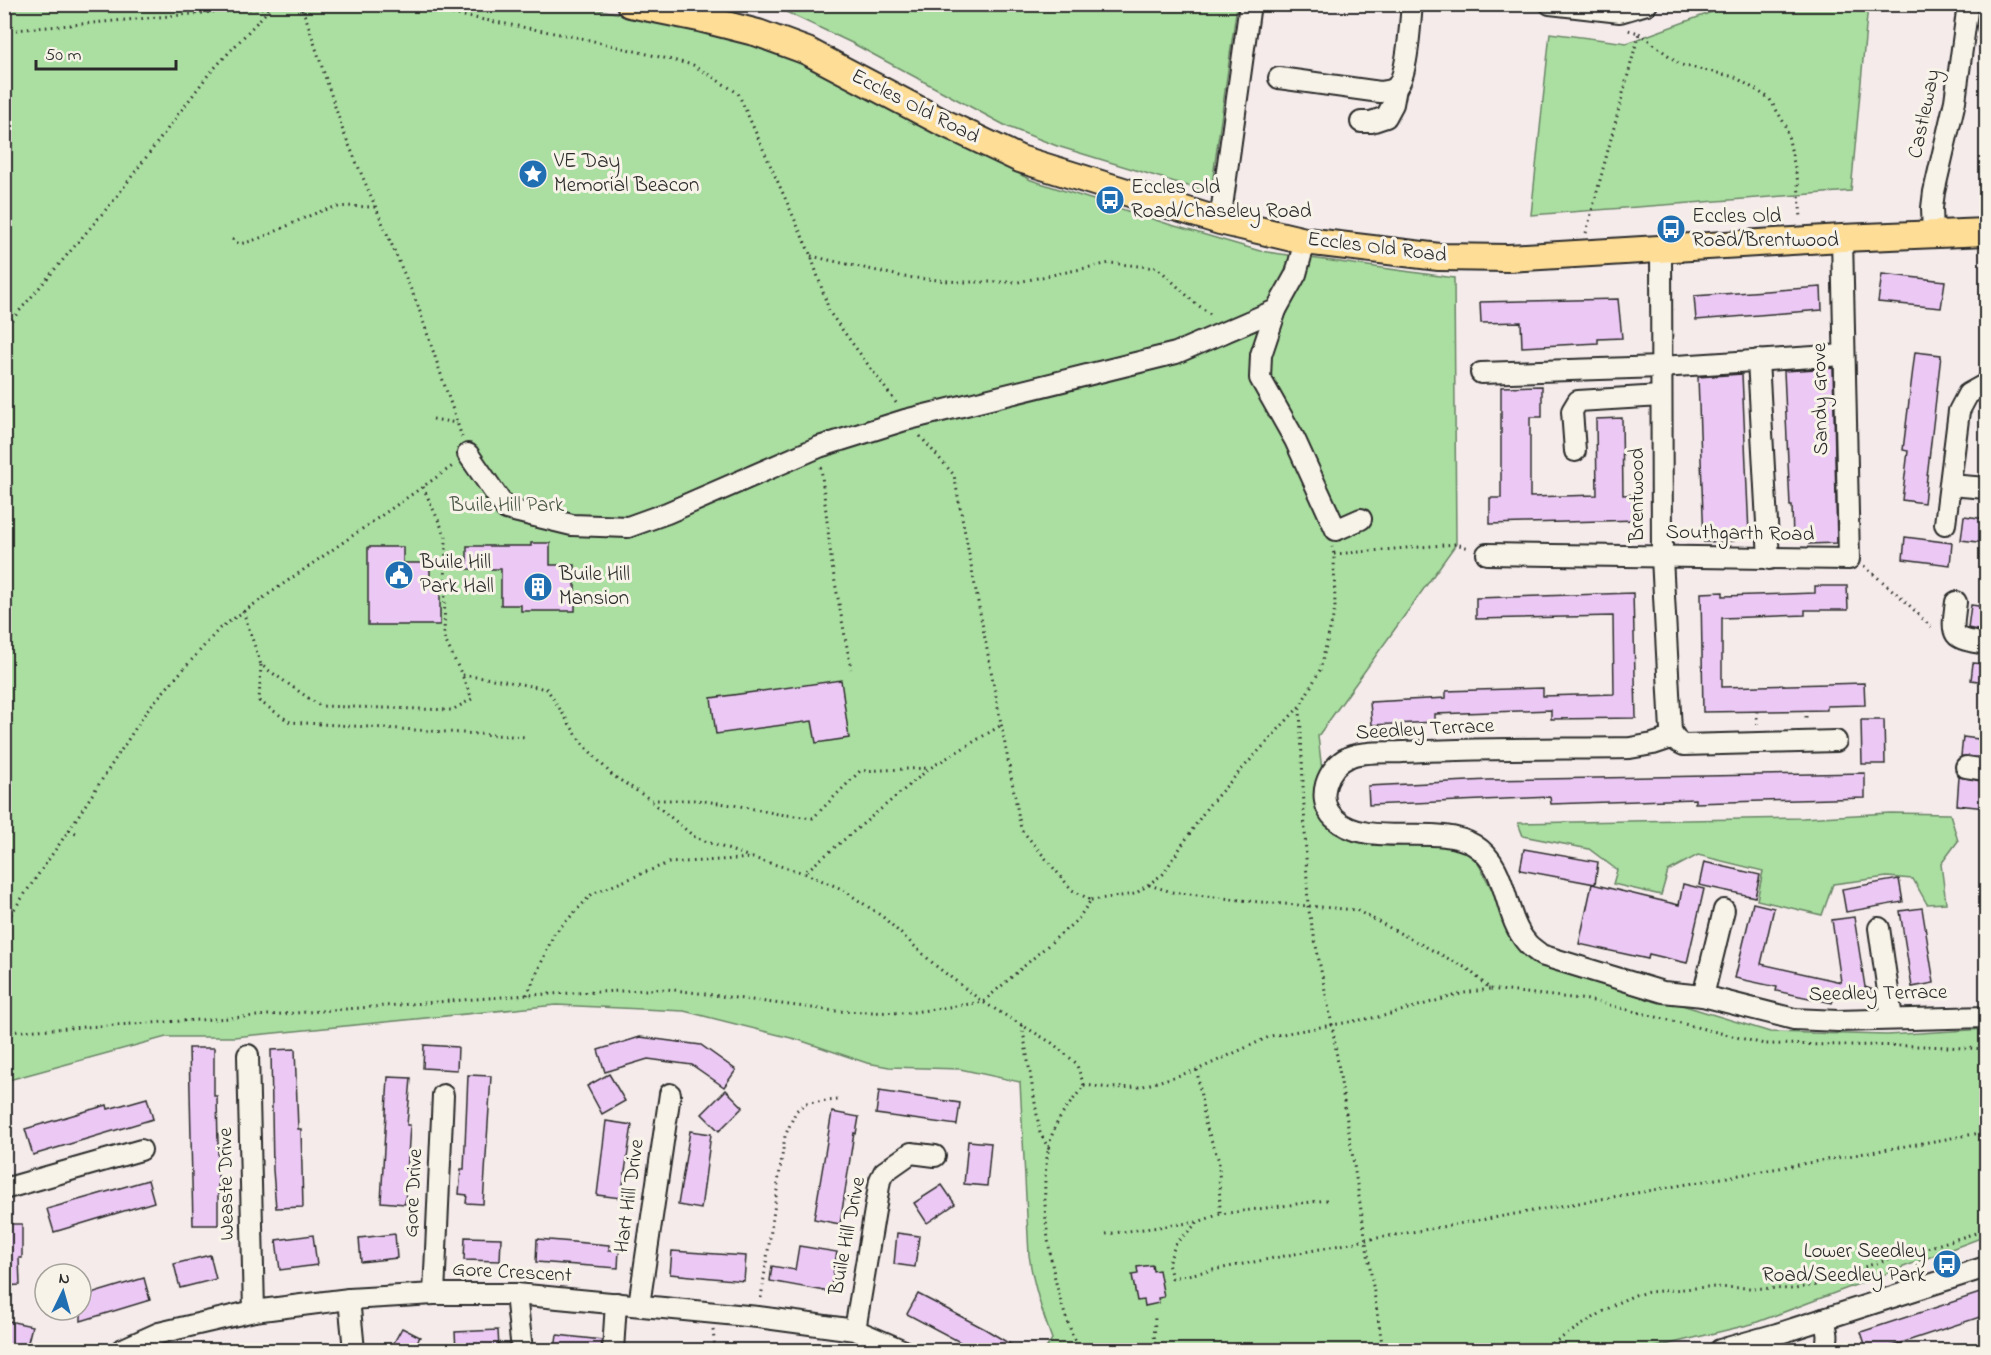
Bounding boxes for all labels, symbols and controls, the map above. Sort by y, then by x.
scale bar [36,33,176,71]
text: 50 m [45,43,82,69]
street label: Eccles Old Road [846,62,984,152]
street label: Castleway [1901,67,1951,162]
place label: VE Day Memorial Beacon [553,147,699,201]
place icon: VE Day Memorial Beacon [517,158,549,190]
place label: Eccles Old Road/Chaseley Road [1131,173,1312,229]
bus stop icon: Eccles Old Road/Chaseley Road [1094,184,1126,216]
place label: Eccles Old Road/Brentwood [1692,202,1839,256]
bus stop icon: Eccles Old Road/Brentwood [1655,213,1687,245]
street label: Eccles Old Road [1306,225,1449,271]
street label: Sandy Grove [1805,342,1839,456]
street label: Brentwood [1623,447,1653,543]
park label: Buile Hill Park [449,491,565,521]
street label: Southgarth Road [1665,518,1815,552]
place label: Buile Hill Park Hall [419,548,494,602]
public building icon: Buile Hill Park Hall [383,559,415,591]
place label: Buile Hill Mansion [558,560,630,614]
building icon: Buile Hill Mansion [522,571,554,603]
street label: Seedley Terrace [1355,711,1496,751]
street label: Seedley Terrace [1808,978,1948,1012]
street label: Weaste Drive [211,1127,243,1241]
street label: Hart Hill Drive [607,1137,653,1255]
street label: Gore Drive [397,1147,431,1238]
street label: Buile Hill Drive [822,1174,874,1299]
place label: Lower Seedley Road/Seedley Park [1762,1237,1927,1293]
bus stop icon: Lower Seedley Road/Seedley Park [1931,1248,1963,1280]
street label: Gore Crescent [452,1255,572,1291]
north arrow [33,1262,93,1322]
text: N [58,1267,71,1291]

